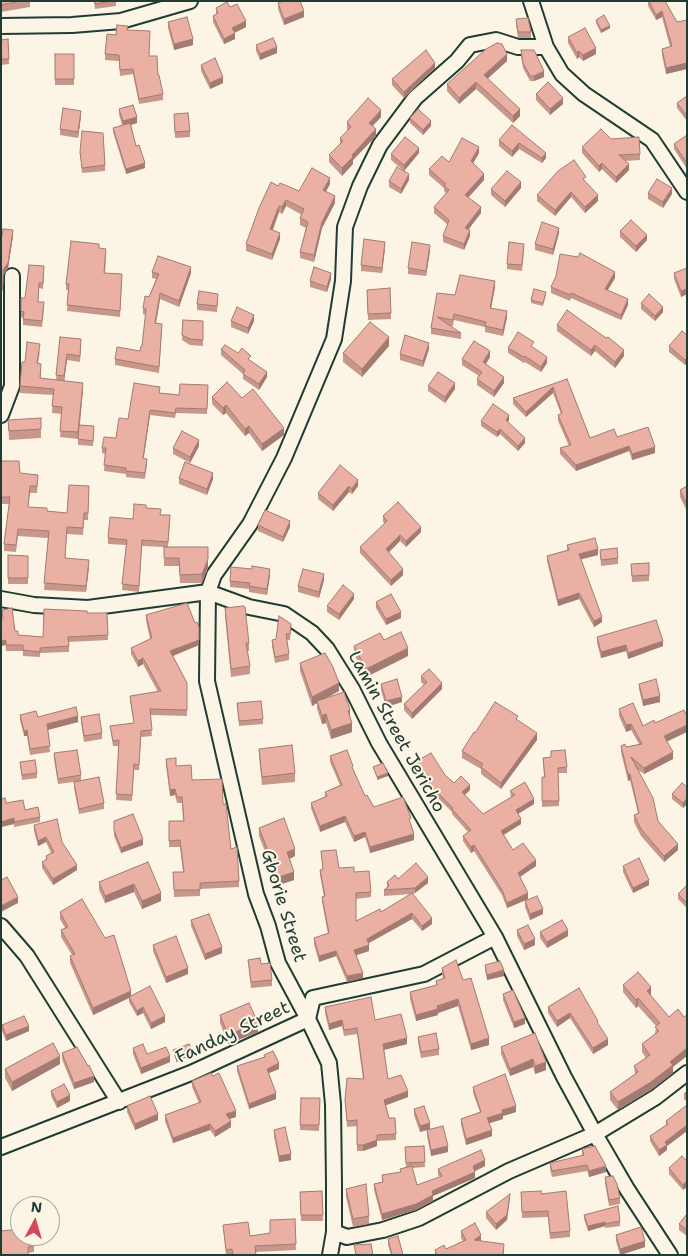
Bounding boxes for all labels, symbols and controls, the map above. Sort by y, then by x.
street label: Lamin Street Jericho [343,648,449,816]
street label: Gborie Street [256,847,310,965]
street label: Fanday Street [173,997,293,1069]
north arrow [10,1196,60,1246]
text: N [30,1198,43,1217]

